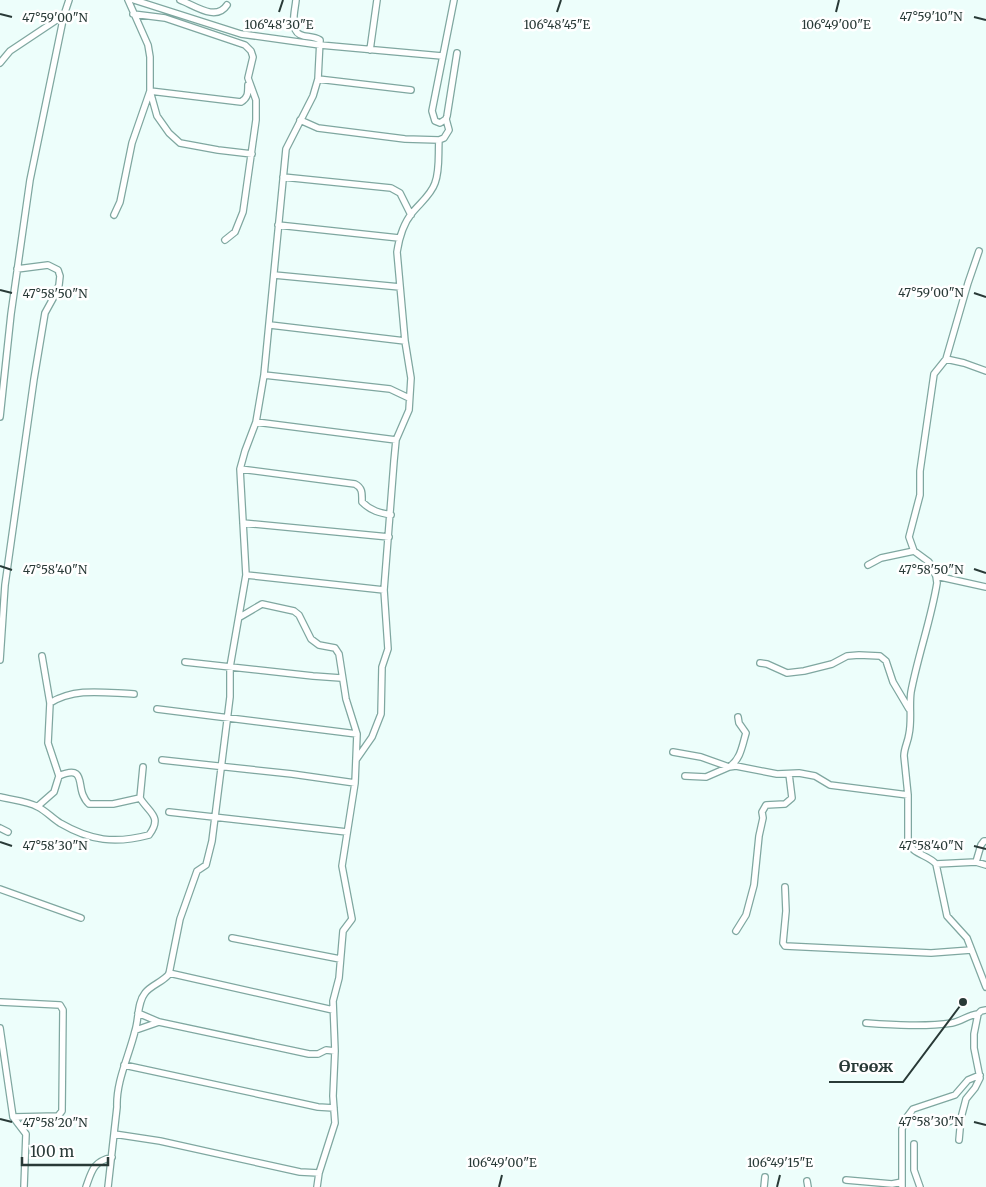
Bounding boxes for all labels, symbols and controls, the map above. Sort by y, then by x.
text: 47°59'10"N [899,9,963,24]
text: 47°59'00"N [22,10,89,25]
text: 106°48'30"E [245,17,314,32]
text: 106°48'45"E [524,17,591,32]
text: 106°49'00"E [801,17,871,32]
text: 47°59'00"N [898,285,965,300]
text: 47°58'50"N [23,286,88,301]
text: 47°58'40"N [23,562,88,577]
text: 47°58'50"N [899,562,964,577]
text: 47°58'30"N [22,838,88,853]
text: 47°58'40"N [899,838,964,853]
callout: Өгөөж [829,1051,903,1082]
text: Өгөөж [839,1056,893,1076]
text: 47°58'30"N [898,1114,964,1129]
text: 47°58'20"N [22,1115,88,1130]
scale bar [22,1134,109,1166]
text: 100 m [30,1142,74,1161]
text: 106°49'00"E [467,1155,537,1170]
text: 106°49'15"E [747,1155,813,1170]

